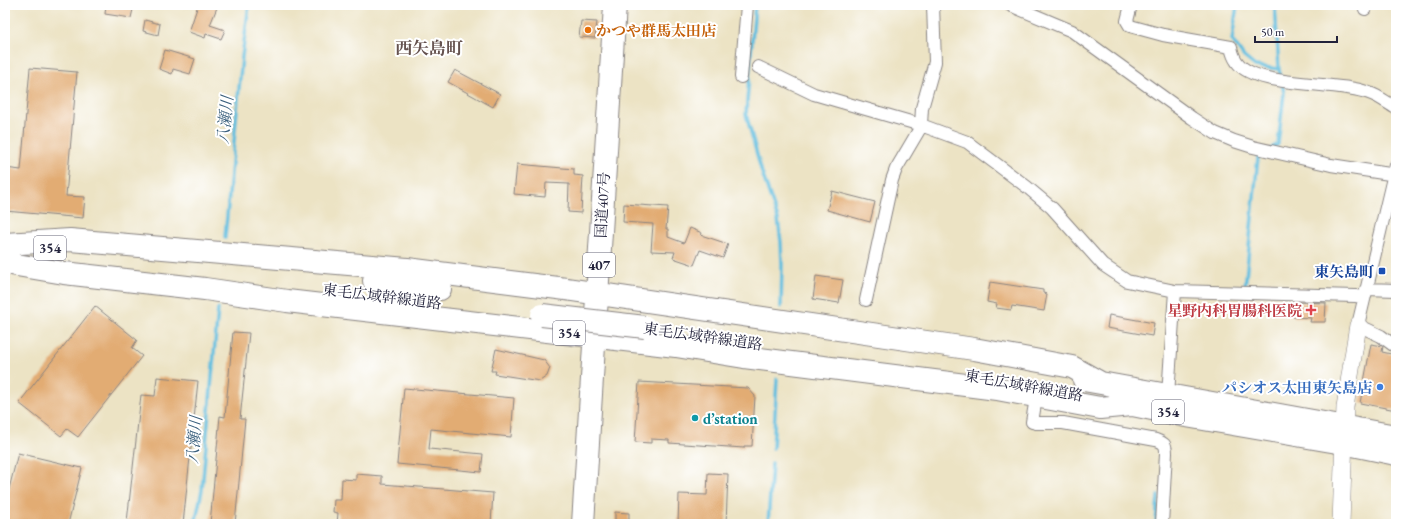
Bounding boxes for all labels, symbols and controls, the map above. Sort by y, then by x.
scale bar [1255,18,1337,44]
place label: かつや群馬太田店 [596,21,716,40]
text: 50 m [1261,24,1285,40]
marker: かつや群馬太田店 [583,25,593,35]
district label: 西矢島町 [395,37,463,59]
water label: 八瀬川 [212,93,238,145]
street label: 国道407号 [591,171,613,239]
road number: 354 [34,236,66,260]
road number: 407 [583,253,615,277]
place label: 東矢島町 [1314,262,1374,281]
marker: 東矢島町 [1377,266,1387,276]
street label: 東毛広域幹線道路 [321,279,443,313]
place label: 星野内科胃腸科医院 [1167,301,1302,320]
marker: 星野内科胃腸科医院 [1305,304,1317,316]
street label: 東毛広域幹線道路 [642,318,764,354]
road number: 354 [553,321,585,345]
street label: 東毛広域幹線道路 [963,365,1085,405]
place label: パシオス太田東矢島店 [1222,378,1372,397]
marker: パシオス太田東矢島店 [1375,382,1385,392]
road number: 354 [1152,400,1184,424]
place label: d’station [703,409,758,428]
water label: 八瀬川 [181,413,207,465]
marker: d’station [690,413,700,423]

